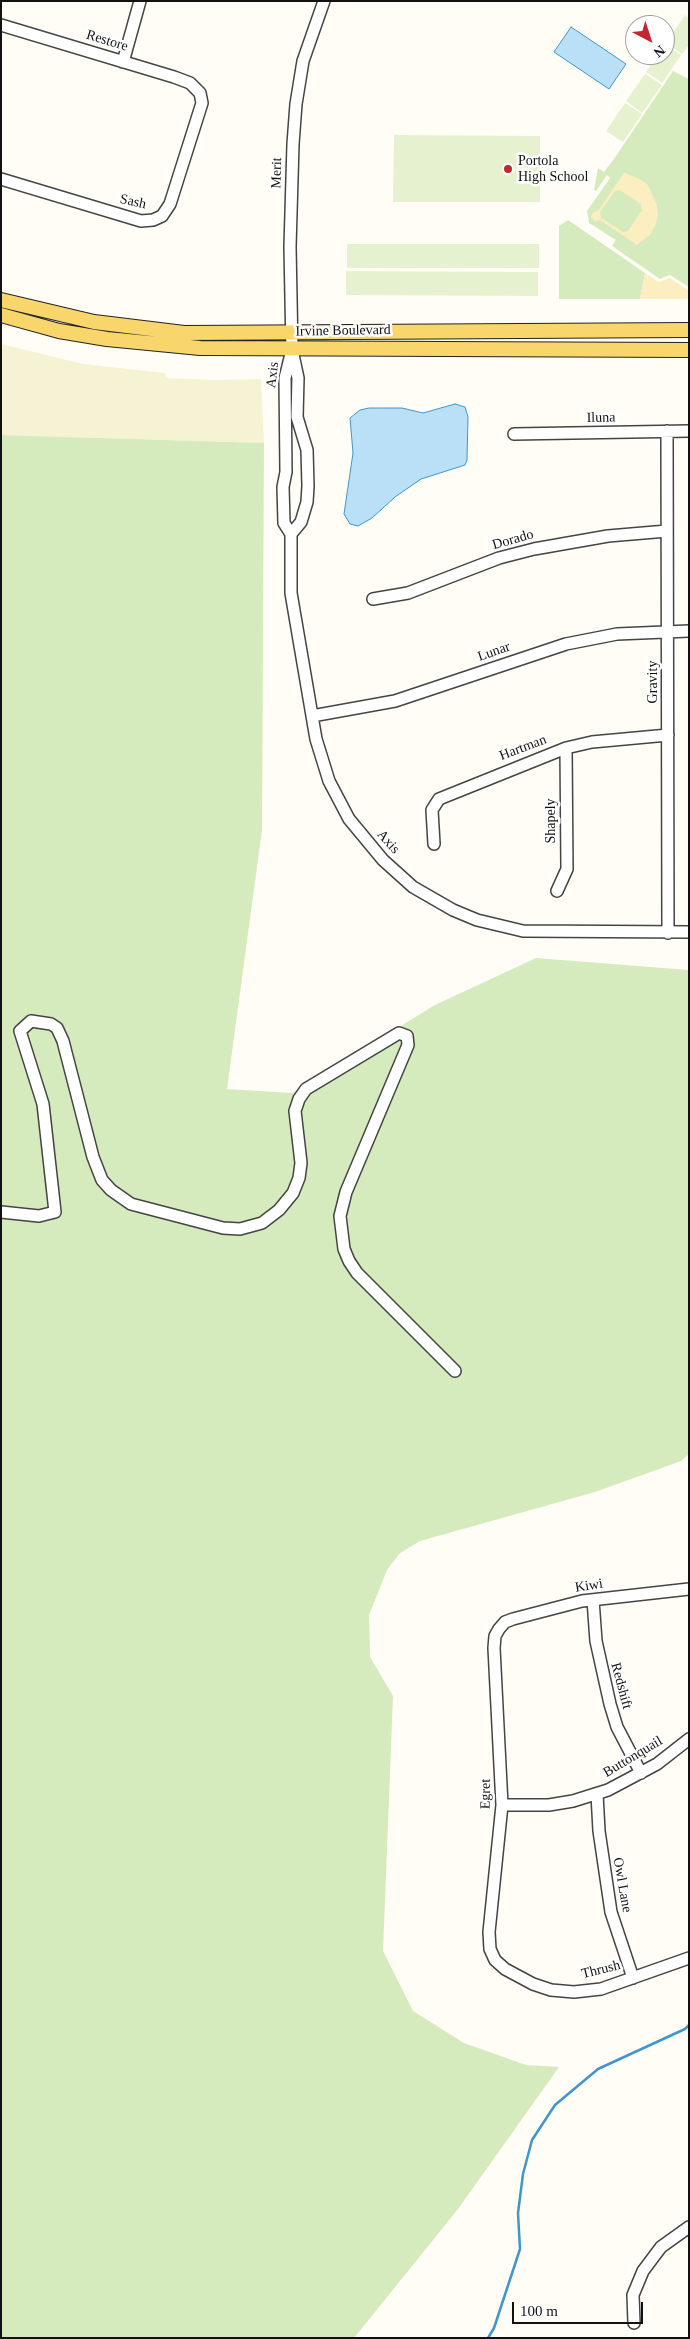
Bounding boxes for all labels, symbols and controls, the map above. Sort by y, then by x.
north arrow [625,15,675,65]
street label: Restore [84,27,130,55]
text: N [651,42,668,60]
place label: Portola High School [518,153,588,186]
street label: Merit [268,157,286,189]
marker: Portola High School [502,163,514,175]
street label: Sash [118,191,148,213]
street label: Irvine Boulevard [295,322,391,340]
street label: Axis [263,361,283,389]
street label: Iluna [586,409,616,427]
street label: Dorado [491,526,535,554]
street label: Lunar [475,639,513,665]
street label: Gravity [645,661,661,703]
street label: Hartman [497,731,549,765]
street label: Shapely [543,798,559,844]
street label: Axis [373,827,403,857]
street label: Kiwi [574,1576,604,1596]
street label: Redshift [607,1661,635,1711]
street label: Buttonquail [600,1733,666,1781]
street label: Egret [477,1779,495,1809]
street label: Owl Lane [609,1856,635,1914]
street label: Thrush [580,1957,622,1983]
scale bar [515,2292,646,2324]
text: 100 m [520,2303,558,2319]

